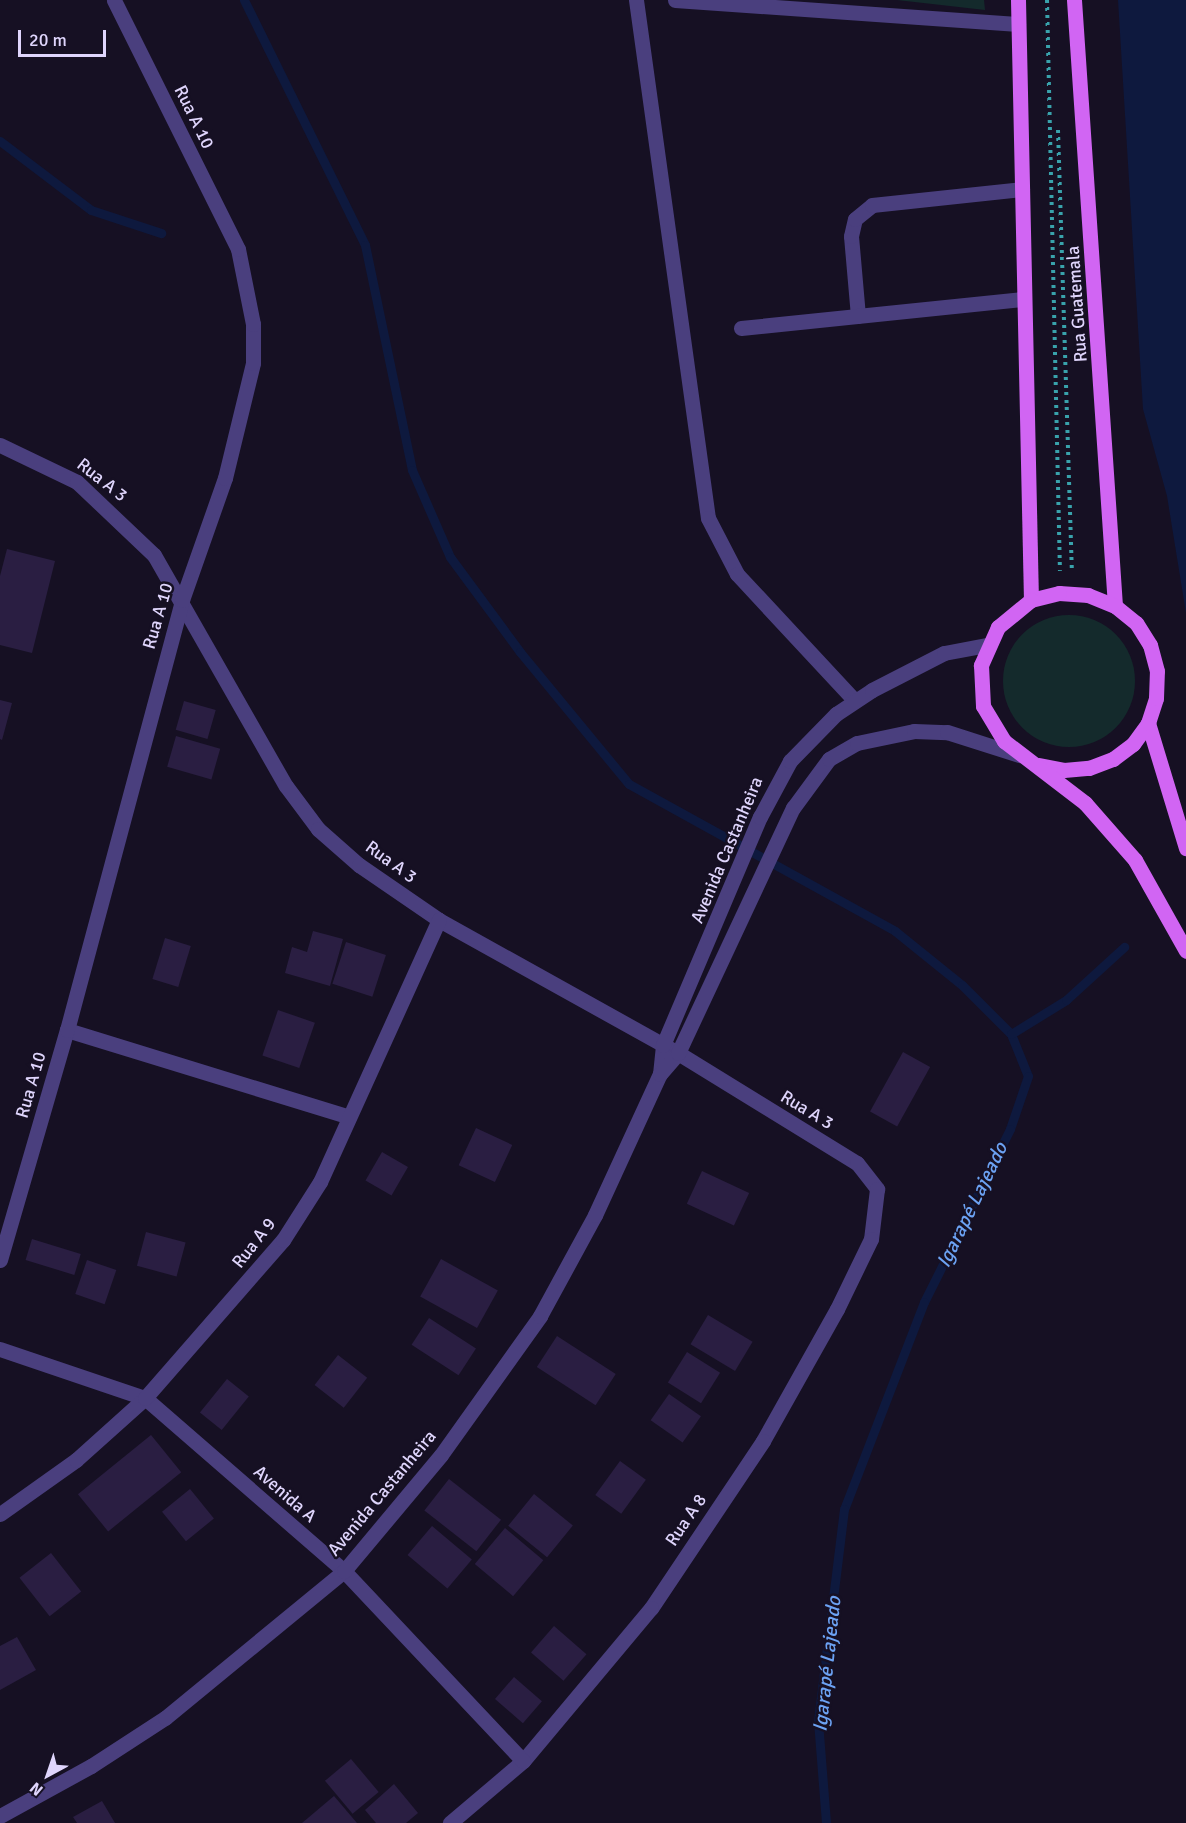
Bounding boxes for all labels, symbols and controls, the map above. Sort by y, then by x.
scale bar [21,18,110,56]
text: 20 m [29,29,67,51]
street label: Rua A 10 [169,82,219,152]
street label: Rua Guatemala [1062,245,1092,363]
street label: Rua A 3 [72,454,132,506]
street label: Rua A 10 [138,580,178,652]
street label: Avenida Castanheira [686,773,768,927]
street label: Rua A 3 [361,836,421,888]
street label: Rua A 10 [11,1049,51,1121]
street label: Rua A 3 [777,1086,837,1134]
water label: Igarapé Lajeado [931,1139,1013,1271]
street label: Rua A 9 [228,1213,280,1273]
street label: Avenida Castanheira [323,1426,441,1560]
street label: Avenida A [249,1461,321,1527]
street label: Rua A 8 [661,1490,711,1550]
water label: Igarapé Lajeado [808,1595,846,1733]
north arrow [18,1745,78,1805]
text: N [26,1778,47,1800]

